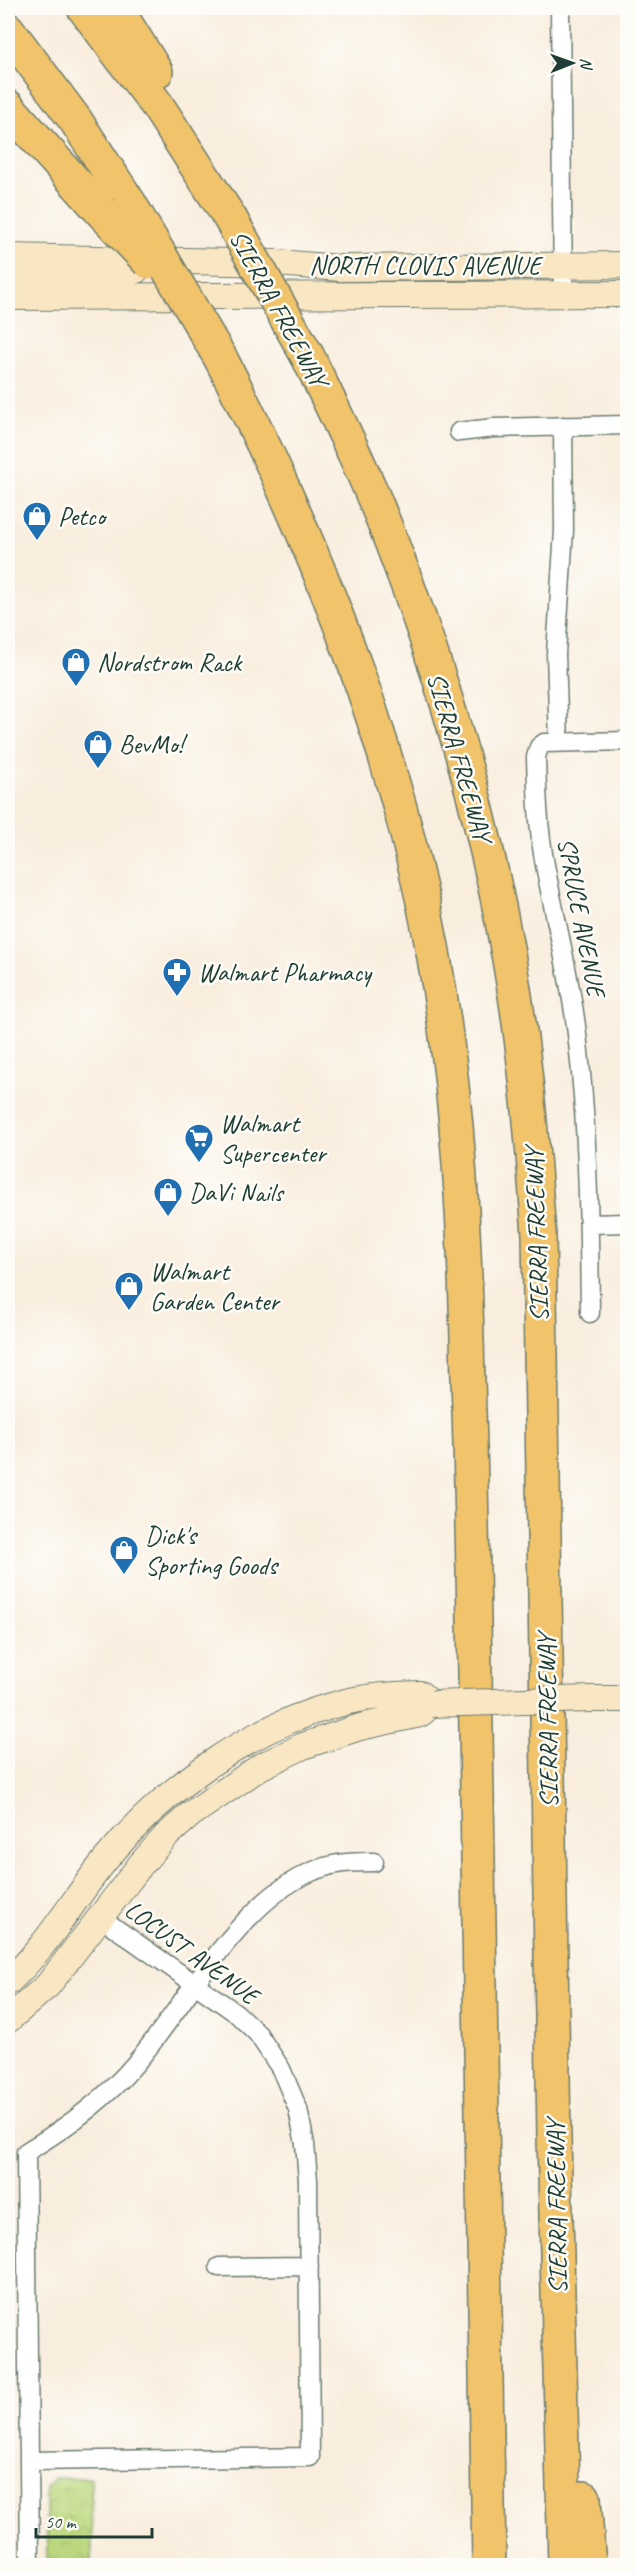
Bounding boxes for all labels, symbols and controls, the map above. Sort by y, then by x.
north arrow [542,33,602,93]
text: N [576,58,596,71]
street label: SIERRA FREEWAY [222,224,338,397]
street label: NORTH CLOVIS AVENUE [309,249,544,282]
shop icon: Petco [21,500,53,542]
place label: Petco [58,500,108,533]
shop icon: Nordstrom Rack [60,646,92,688]
place label: Nordstrom Rack [97,646,243,679]
street label: SIERRA FREEWAY [420,669,501,850]
shop icon: BevMo! [82,728,114,770]
place label: BevMo! [119,728,188,761]
street label: SPRUCE AVENUE [550,835,614,1003]
pharmacy icon: Walmart Pharmacy [161,956,193,998]
place label: Walmart Pharmacy [198,956,373,989]
place label: Walmart Supercenter [220,1107,328,1170]
supermarket icon: Walmart Supercenter [183,1122,215,1164]
street label: SIERRA FREEWAY [517,1142,556,1323]
shop icon: DaVi Nails [152,1176,184,1218]
place label: DaVi Nails [189,1176,285,1209]
place label: Walmart Garden Center [150,1255,282,1318]
shop icon: Walmart Garden Center [113,1270,145,1312]
place label: Dick's Sporting Goods [145,1519,279,1582]
shop icon: Dick's Sporting Goods [108,1534,140,1576]
street label: SIERRA FREEWAY [529,1629,566,1808]
street label: LOCUST AVENUE [118,1893,268,2014]
street label: SIERRA FREEWAY [538,2115,575,2294]
scale bar [36,2501,152,2539]
text: 50 m [45,2511,78,2533]

